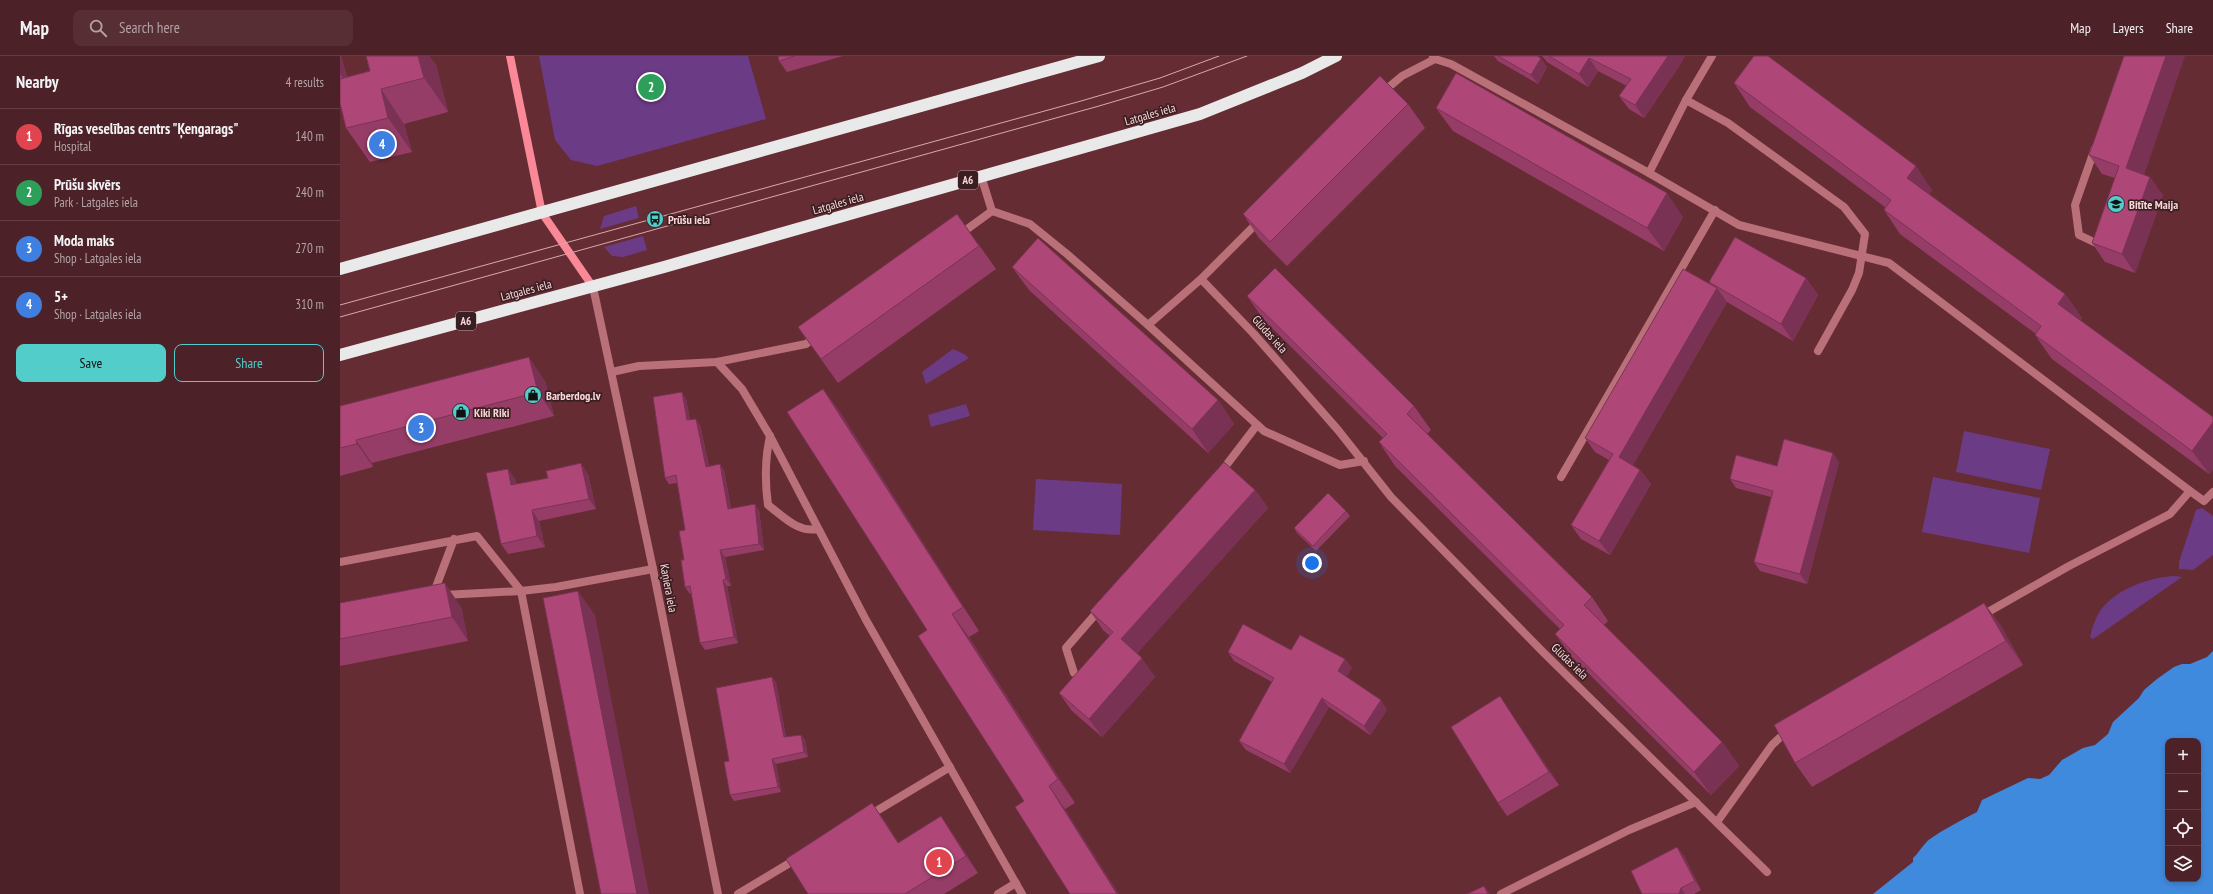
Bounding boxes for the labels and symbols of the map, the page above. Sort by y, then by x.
pin: 2 [638,72,664,102]
street label: Latgales iela [1123,100,1177,128]
pin: 4 [369,129,395,159]
road number: A6 [958,171,978,189]
street label: Latgales iela [811,189,865,217]
school or university icon: Bitīte Maija [2106,194,2126,214]
place label: Bitīte Maija [2129,197,2178,212]
bus stop icon: Prūšu iela [645,209,665,229]
place label: Prūšu iela [668,212,710,227]
street label: Latgales iela [499,276,553,304]
road number: A6 [456,312,476,330]
street label: Glūdas iela [1249,312,1291,356]
shop icon: Barberdog.lv [523,385,543,405]
place label: Barberdog.lv [546,388,601,403]
shop icon: Kiki Riki [451,402,471,422]
place label: Kiki Riki [474,405,510,420]
pin: 3 [408,413,434,443]
your location [1302,553,1322,573]
street label: Kaņiera iela [657,562,681,614]
street label: Glūdas iela [1548,640,1592,682]
pin: 1 [926,847,952,877]

